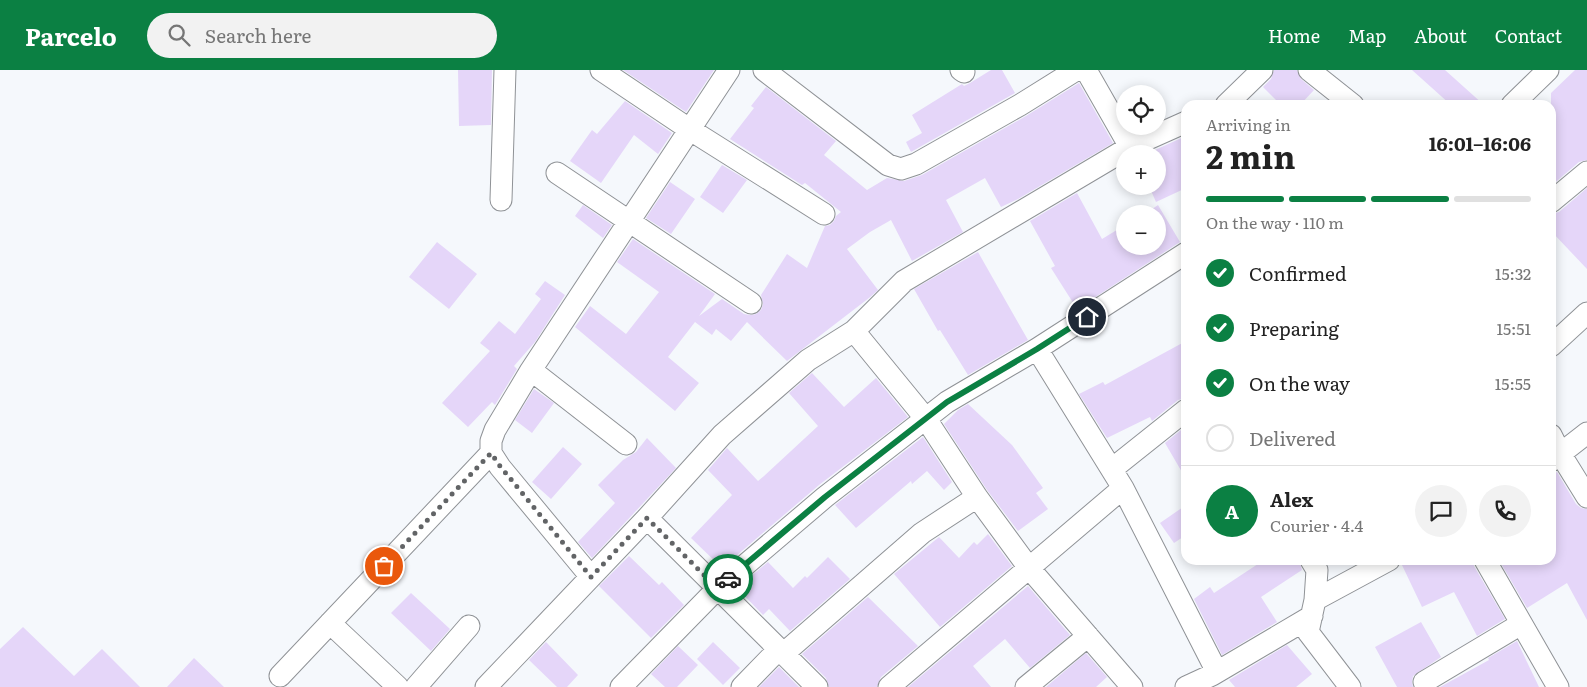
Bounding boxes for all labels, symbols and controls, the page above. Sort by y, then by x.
search box [147,13,497,58]
text: Parcelo [25,18,117,53]
icon: search [165,21,193,49]
text: Search here [205,21,311,49]
text: Home [1268,22,1320,49]
text: Map [1348,22,1386,49]
text: About [1414,22,1467,49]
text: Contact [1495,22,1562,49]
map controls [1116,85,1166,255]
button: locate [1116,85,1166,135]
text: Arriving in [1206,112,1291,136]
text: 16:01–16:06 [1429,129,1531,157]
text: 2 min [1206,131,1295,179]
button: + [1116,145,1166,195]
button: − [1116,205,1166,255]
text: On the way · 110 m [1206,210,1344,234]
icon: check [1206,259,1234,287]
text: Confirmed [1249,259,1347,287]
text: 15:32 [1495,261,1531,285]
pin [1066,296,1108,338]
icon: home [1073,303,1101,331]
icon: check [1206,314,1234,342]
text: Preparing [1249,314,1339,342]
text: 15:51 [1496,316,1531,340]
icon: check [1206,369,1234,397]
text: On the way [1249,369,1350,397]
text: 15:55 [1495,371,1531,395]
text: Delivered [1249,424,1336,452]
text: Alex [1270,485,1313,513]
button: chat [1415,485,1467,537]
button: phone [1479,485,1531,537]
text: A [1225,497,1239,525]
text: Courier · 4.4 [1270,513,1363,537]
pin [363,545,405,587]
icon: bag [370,552,398,580]
courier [703,554,753,604]
icon: car [714,565,742,593]

